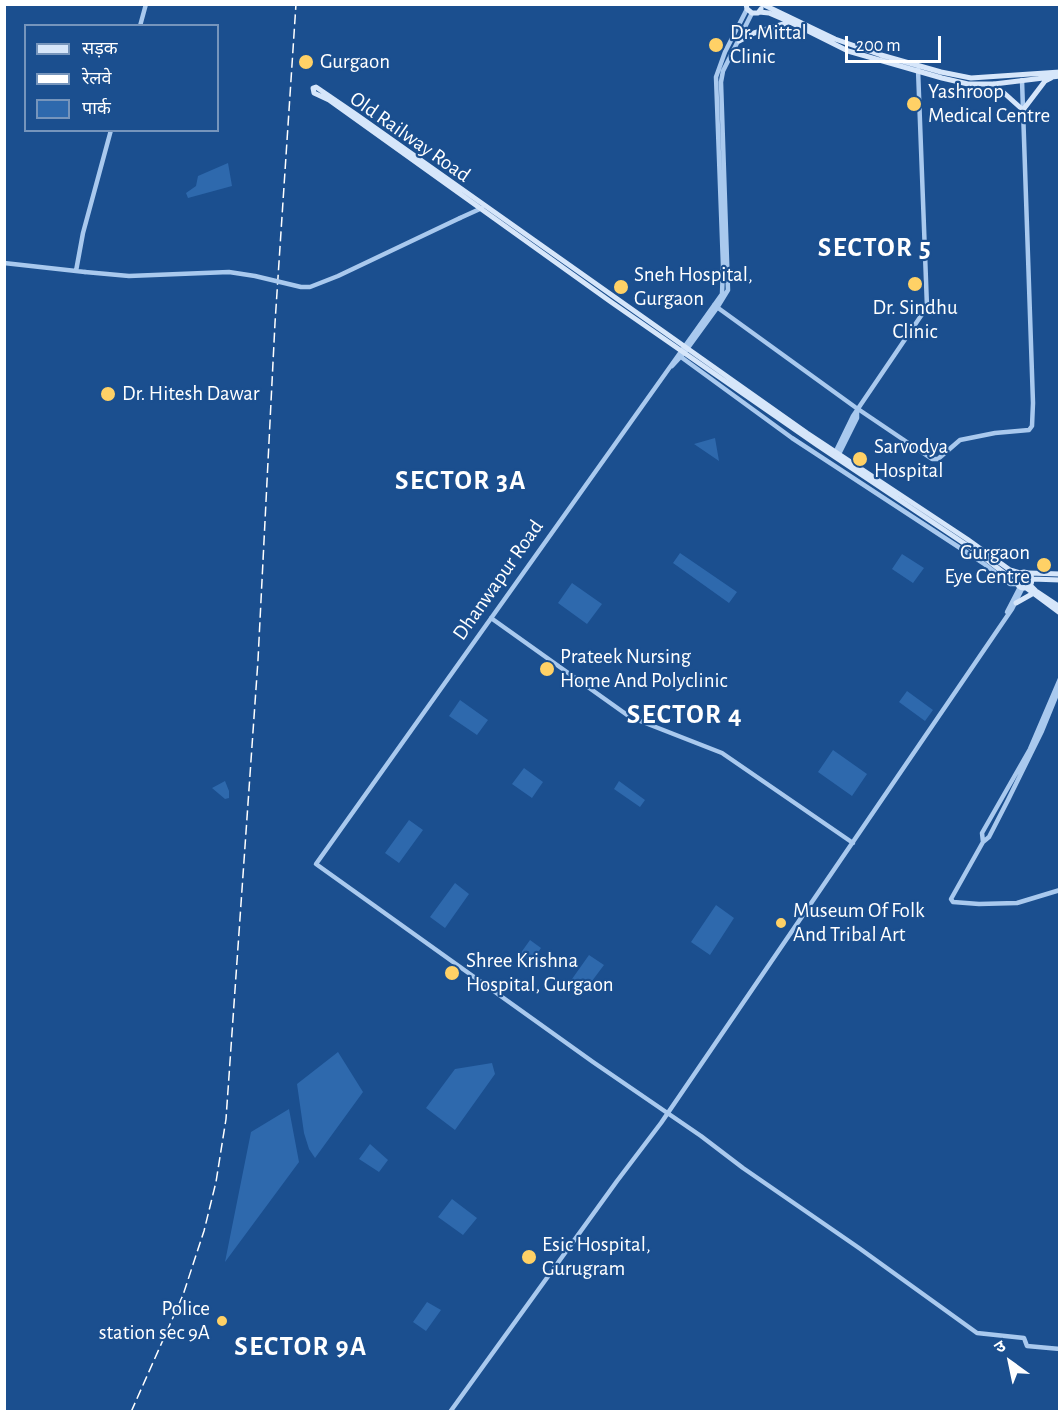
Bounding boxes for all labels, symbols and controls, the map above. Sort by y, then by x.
place label: Dr. Mittal Clinic [730,20,807,70]
legend [24,24,219,132]
scale bar [848,24,944,62]
marker: Dr. Mittal Clinic [707,36,725,54]
text: 200 m [856,37,901,55]
text: सड़क [82,40,118,58]
place label: Gurgaon [320,49,390,75]
marker: Gurgaon [297,53,315,71]
text: रेलवे [82,70,112,88]
place label: Yashroop Medical Centre [928,79,1050,129]
street label: Old Railway Road [345,86,475,188]
marker: Yashroop Medical Centre [905,95,923,113]
text: पार्क [82,100,111,118]
district label: SECTOR 5 [818,232,932,264]
place label: Sneh Hospital, Gurgaon [634,262,753,312]
marker: Dr. Sindhu Clinic [906,275,924,293]
marker: Sneh Hospital, Gurgaon [612,278,630,296]
place label: Dr. Sindhu Clinic [872,295,958,345]
place label: Dr. Hitesh Dawar [122,381,260,407]
marker: Dr. Hitesh Dawar [99,385,117,403]
place label: Sarvodya Hospital [874,434,948,484]
marker: Sarvodya Hospital [851,450,869,468]
district label: SECTOR 3A [395,465,527,497]
street label: Dhanwapur Road [447,515,549,645]
place label: Gurgaon Eye Centre [945,540,1030,590]
marker: Gurgaon Eye Centre [1035,556,1053,574]
place label: Prateek Nursing Home And Polyclinic [560,644,728,694]
marker: Prateek Nursing Home And Polyclinic [538,660,556,678]
district label: SECTOR 4 [627,699,743,731]
place label: Museum Of Folk And Tribal Art [793,898,925,948]
marker: Museum Of Folk And Tribal Art [774,916,788,930]
place label: Shree Krishna Hospital, Gurgaon [466,948,614,998]
marker: Shree Krishna Hospital, Gurgaon [443,964,461,982]
place label: Esic Hospital, Gurugram [542,1232,651,1282]
marker: Esic Hospital, Gurugram [520,1248,538,1266]
place label: Police station sec 9A [99,1296,210,1346]
marker: Police station sec 9A [215,1314,229,1328]
district label: SECTOR 9A [234,1331,368,1363]
north arrow [980,1332,1040,1392]
text: उ [992,1338,1008,1356]

